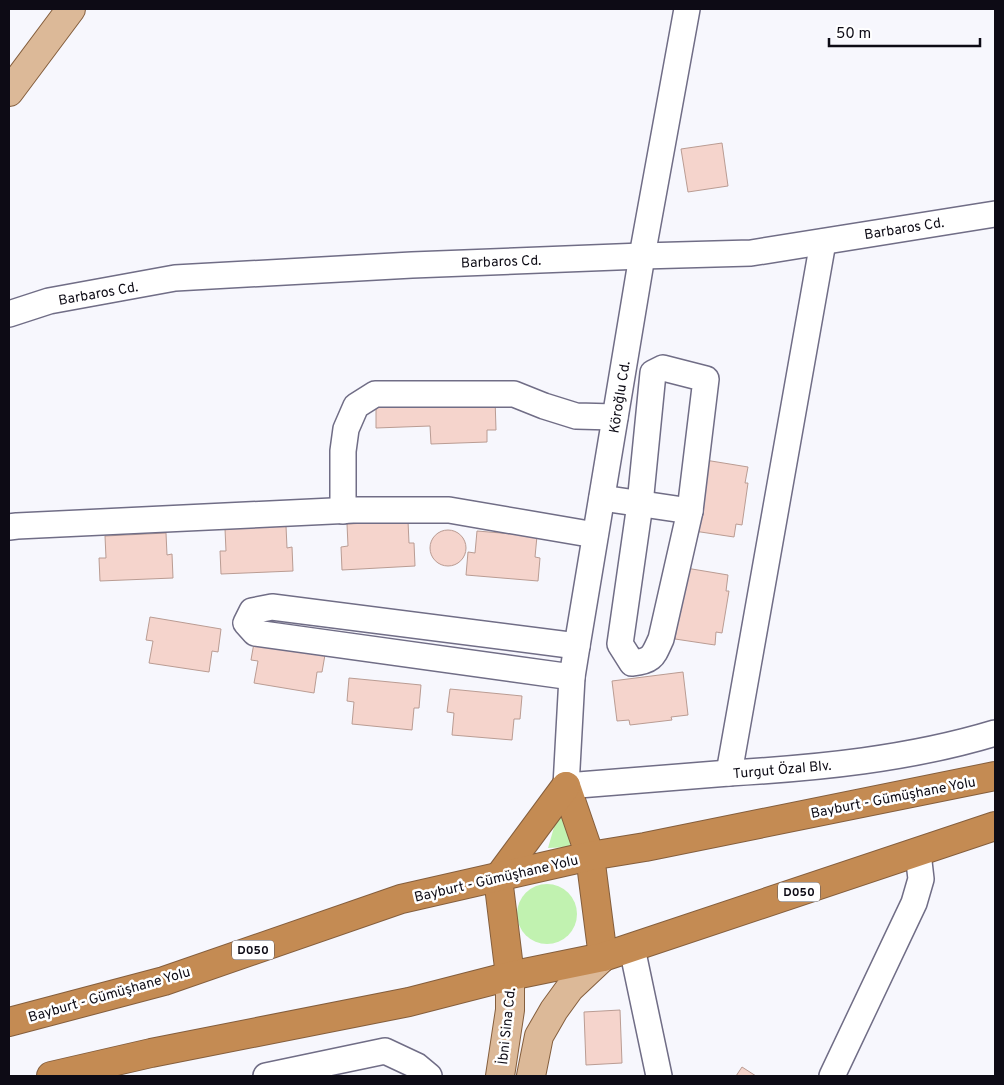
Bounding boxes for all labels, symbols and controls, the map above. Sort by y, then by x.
scale bar [829,15,980,47]
text: 50 m [836,25,871,44]
street label: Barbaros Cd. [863,215,945,244]
street label: Barbaros Cd. [460,253,542,272]
street label: Barbaros Cd. [57,279,139,310]
street label: Köroğlu Cd. [606,360,635,435]
street label: Turgut Özal Blv. [732,757,832,783]
street label: Bayburt - Gümüşhane Yolu [809,774,977,823]
street label: Bayburt - Gümüşhane Yolu [413,852,580,907]
road number: D050 [778,882,820,902]
road number: D050 [232,940,274,960]
street label: Bayburt - Gümüşhane Yolu [26,964,192,1027]
street label: İbni Sina Cd. [494,987,520,1065]

